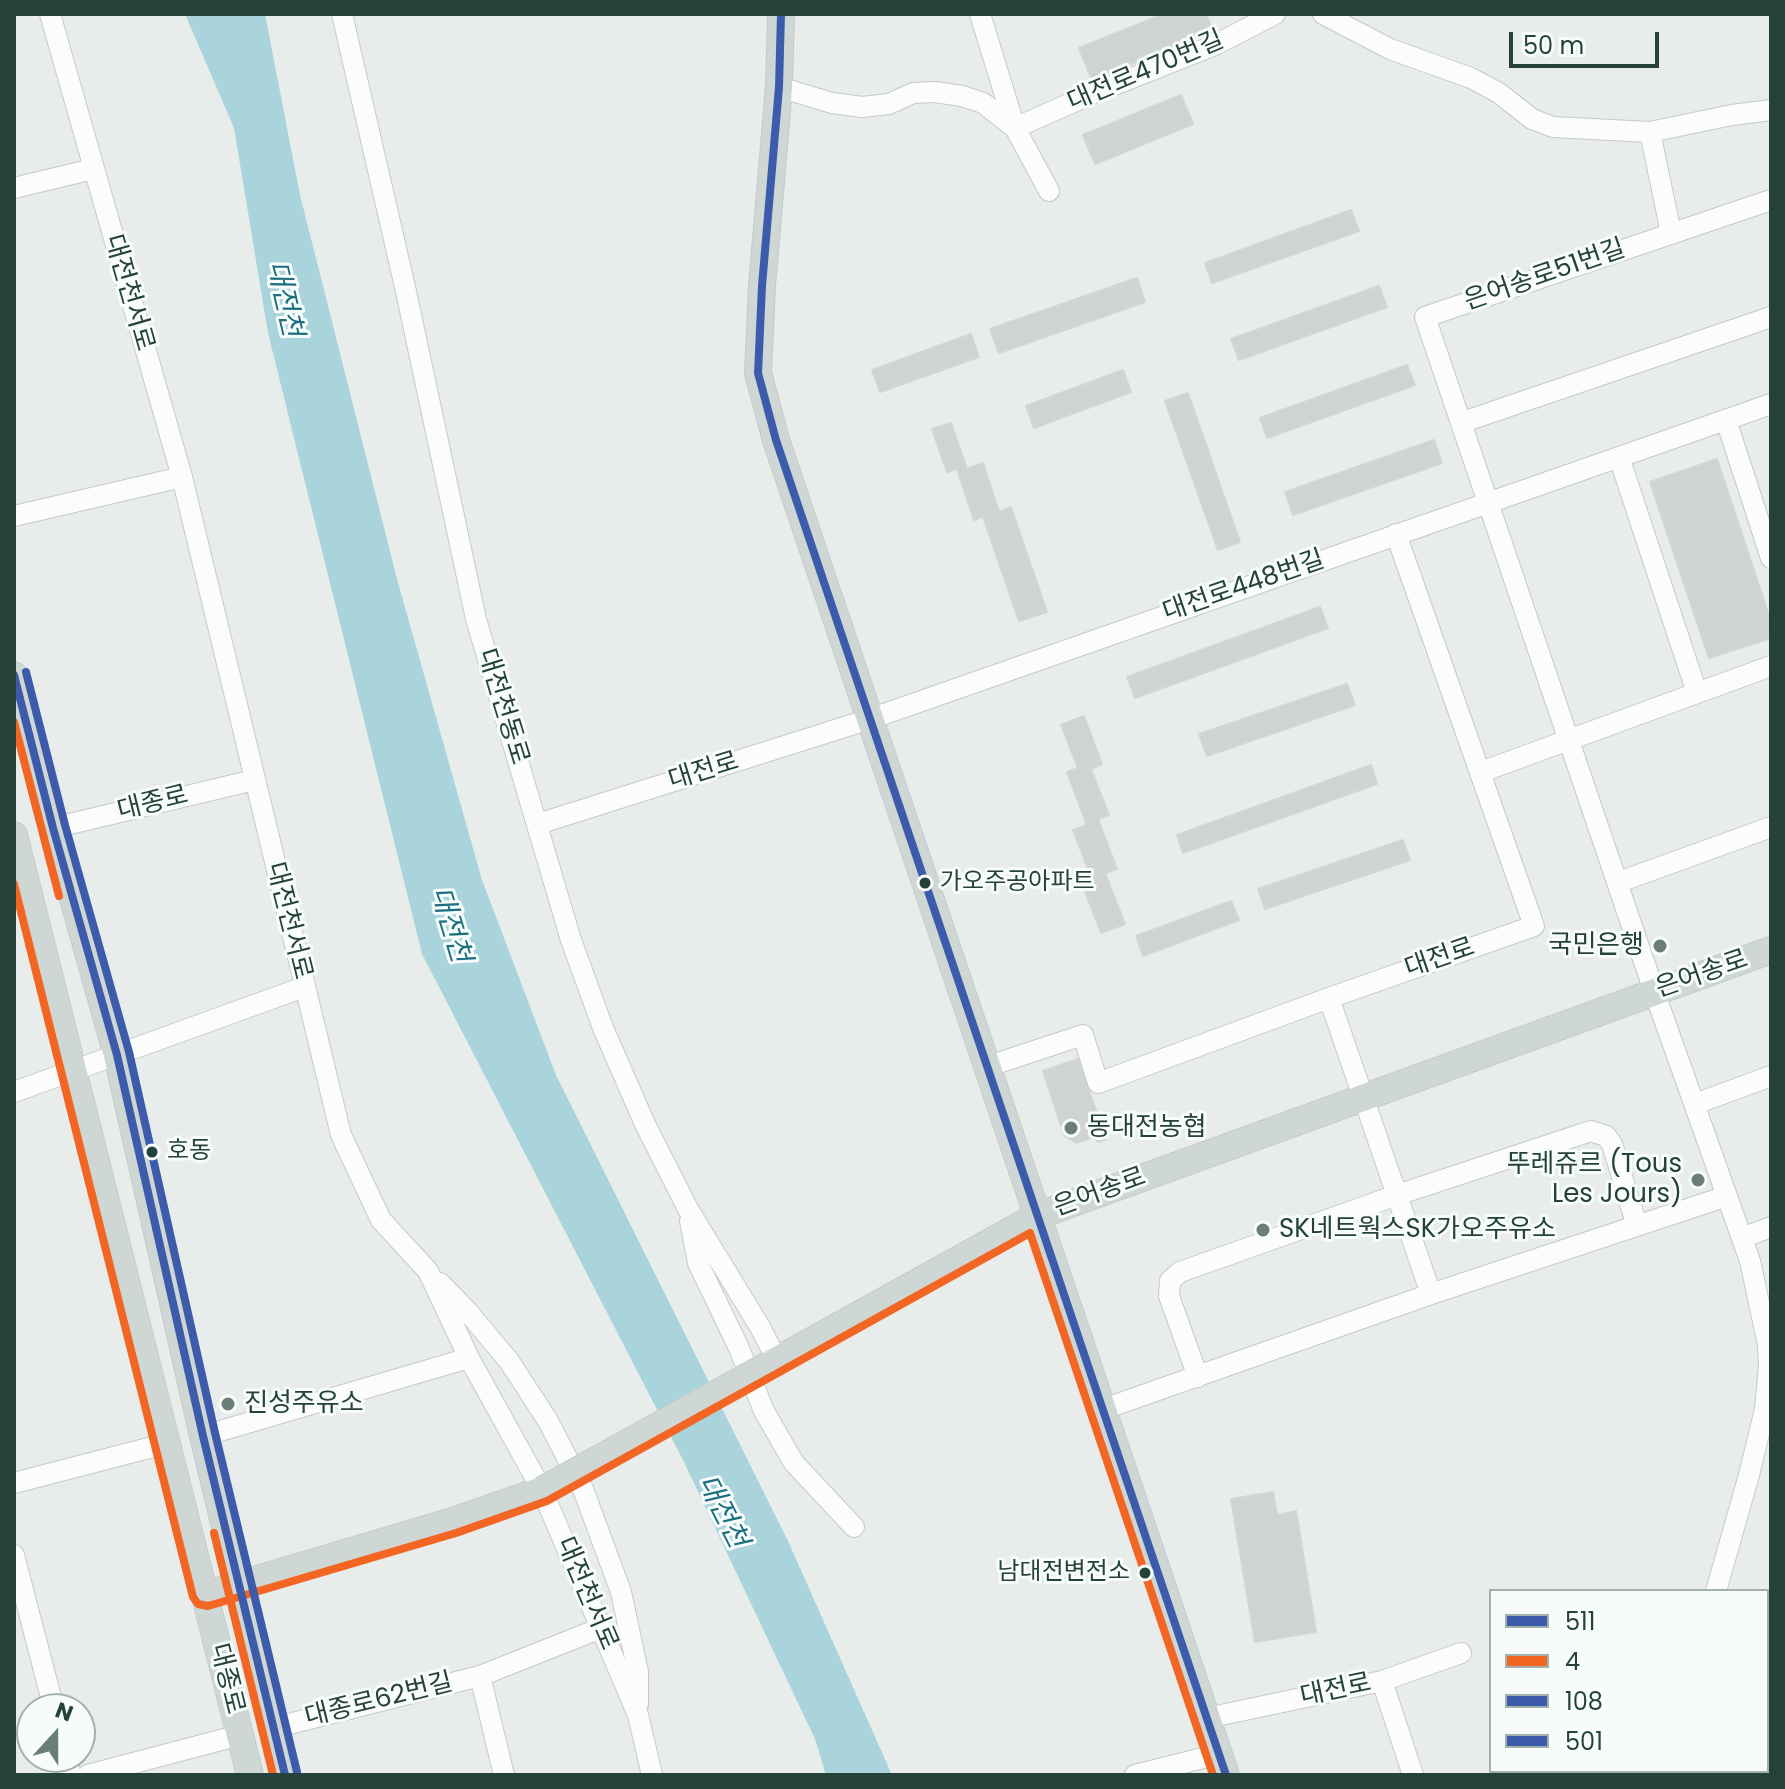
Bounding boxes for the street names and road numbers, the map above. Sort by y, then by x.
street label: 대전로470번길 [1063,25,1229,119]
street label: 대전천서로 [97,231,159,355]
street label: 은어송로51번길 [1460,234,1630,318]
street label: 대전로448번길 [1159,545,1329,629]
street label: 대전천동로 [470,645,534,769]
street label: 대전로 [665,747,743,797]
street label: 대종로 [114,780,192,828]
street label: 대전천서로 [258,859,318,983]
street label: 대전로 [1401,933,1479,985]
street label: 은어송로 [1652,945,1752,1005]
street label: 은어송로 [1050,1162,1150,1224]
street label: 대전천서로 [548,1533,624,1655]
street label: 대종로 [202,1640,250,1718]
street label: 대종로62번길 [302,1668,456,1734]
street label: 대전로 [1298,1668,1374,1714]

